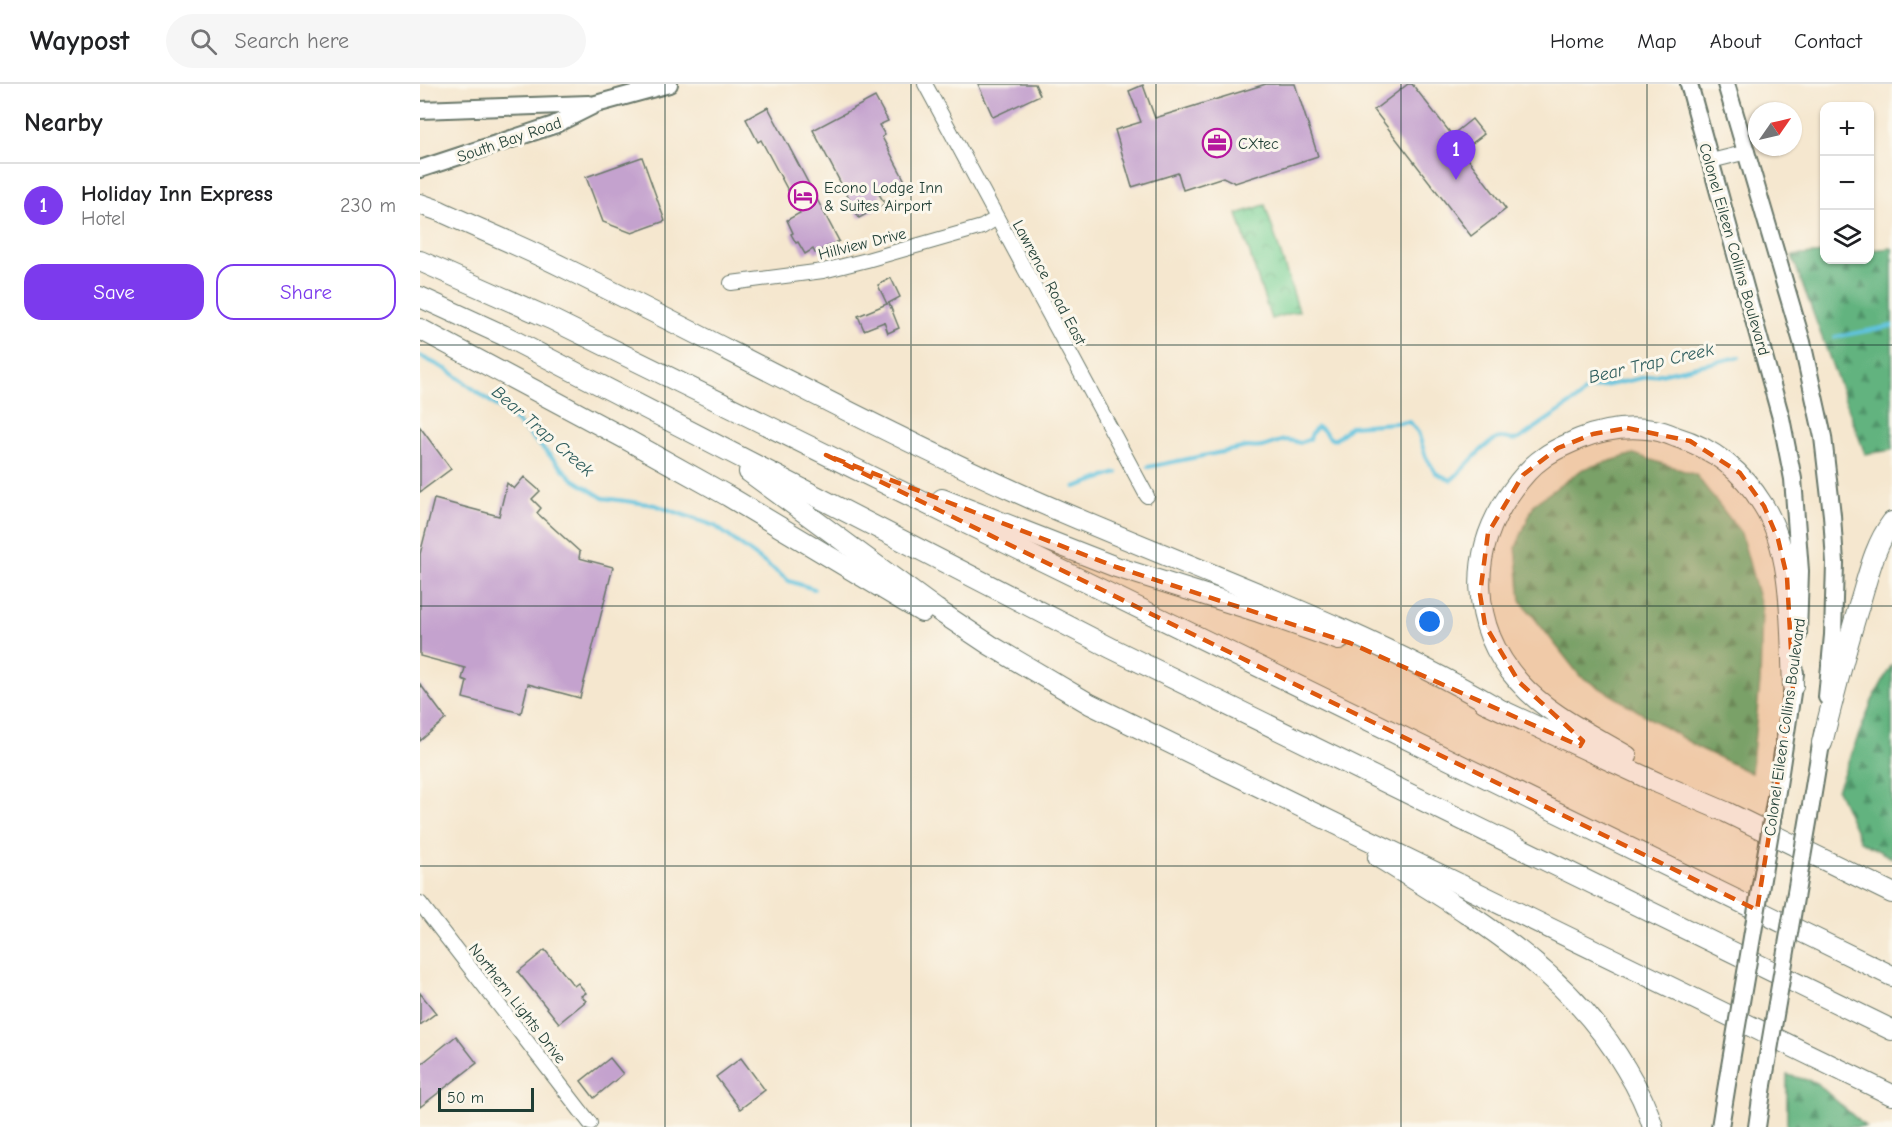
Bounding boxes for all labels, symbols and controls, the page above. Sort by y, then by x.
search box [166,14,586,68]
text: Waypost [30,25,130,57]
icon: search [187,25,220,58]
text: Search here [235,28,349,54]
text: Home [1550,29,1604,53]
text: Map [1637,29,1677,53]
text: About [1710,29,1761,53]
text: Contact [1794,29,1862,53]
north arrow [1748,102,1802,156]
map controls [1820,102,1874,264]
button: + [1820,102,1874,156]
text: Nearby [24,108,103,138]
street label: South Bay Road [455,114,564,166]
office icon: CXtec [1201,127,1233,159]
pin: 1 [1436,130,1476,180]
place label: CXtec [1238,135,1279,153]
street label: Colonel Eileen Collins Boulevard [1695,141,1773,357]
button: − [1820,156,1874,210]
place label: Econo Lodge Inn & Suites Airport [824,179,943,215]
hotel icon: Econo Lodge Inn & Suites Airport [787,180,819,212]
text: Holiday Inn Express [81,181,273,207]
text: 1 [40,194,47,217]
text: 230 m [340,194,396,217]
text: Hotel [81,207,125,230]
button: layers [1820,210,1874,264]
street label: Lawrence Road East [1009,217,1090,348]
street label: Hillview Drive [816,224,908,264]
button: Save [24,264,204,320]
button: Share [216,264,396,320]
water label: Bear Trap Creek [1586,339,1716,388]
water label: Bear Trap Creek [488,381,598,481]
your location [1415,607,1444,636]
street label: Colonel Eileen Collins Boulevard [1761,617,1809,837]
street label: Northern Lights Drive [465,940,569,1067]
scale bar [438,1085,534,1112]
text: 50 m [447,1089,484,1107]

